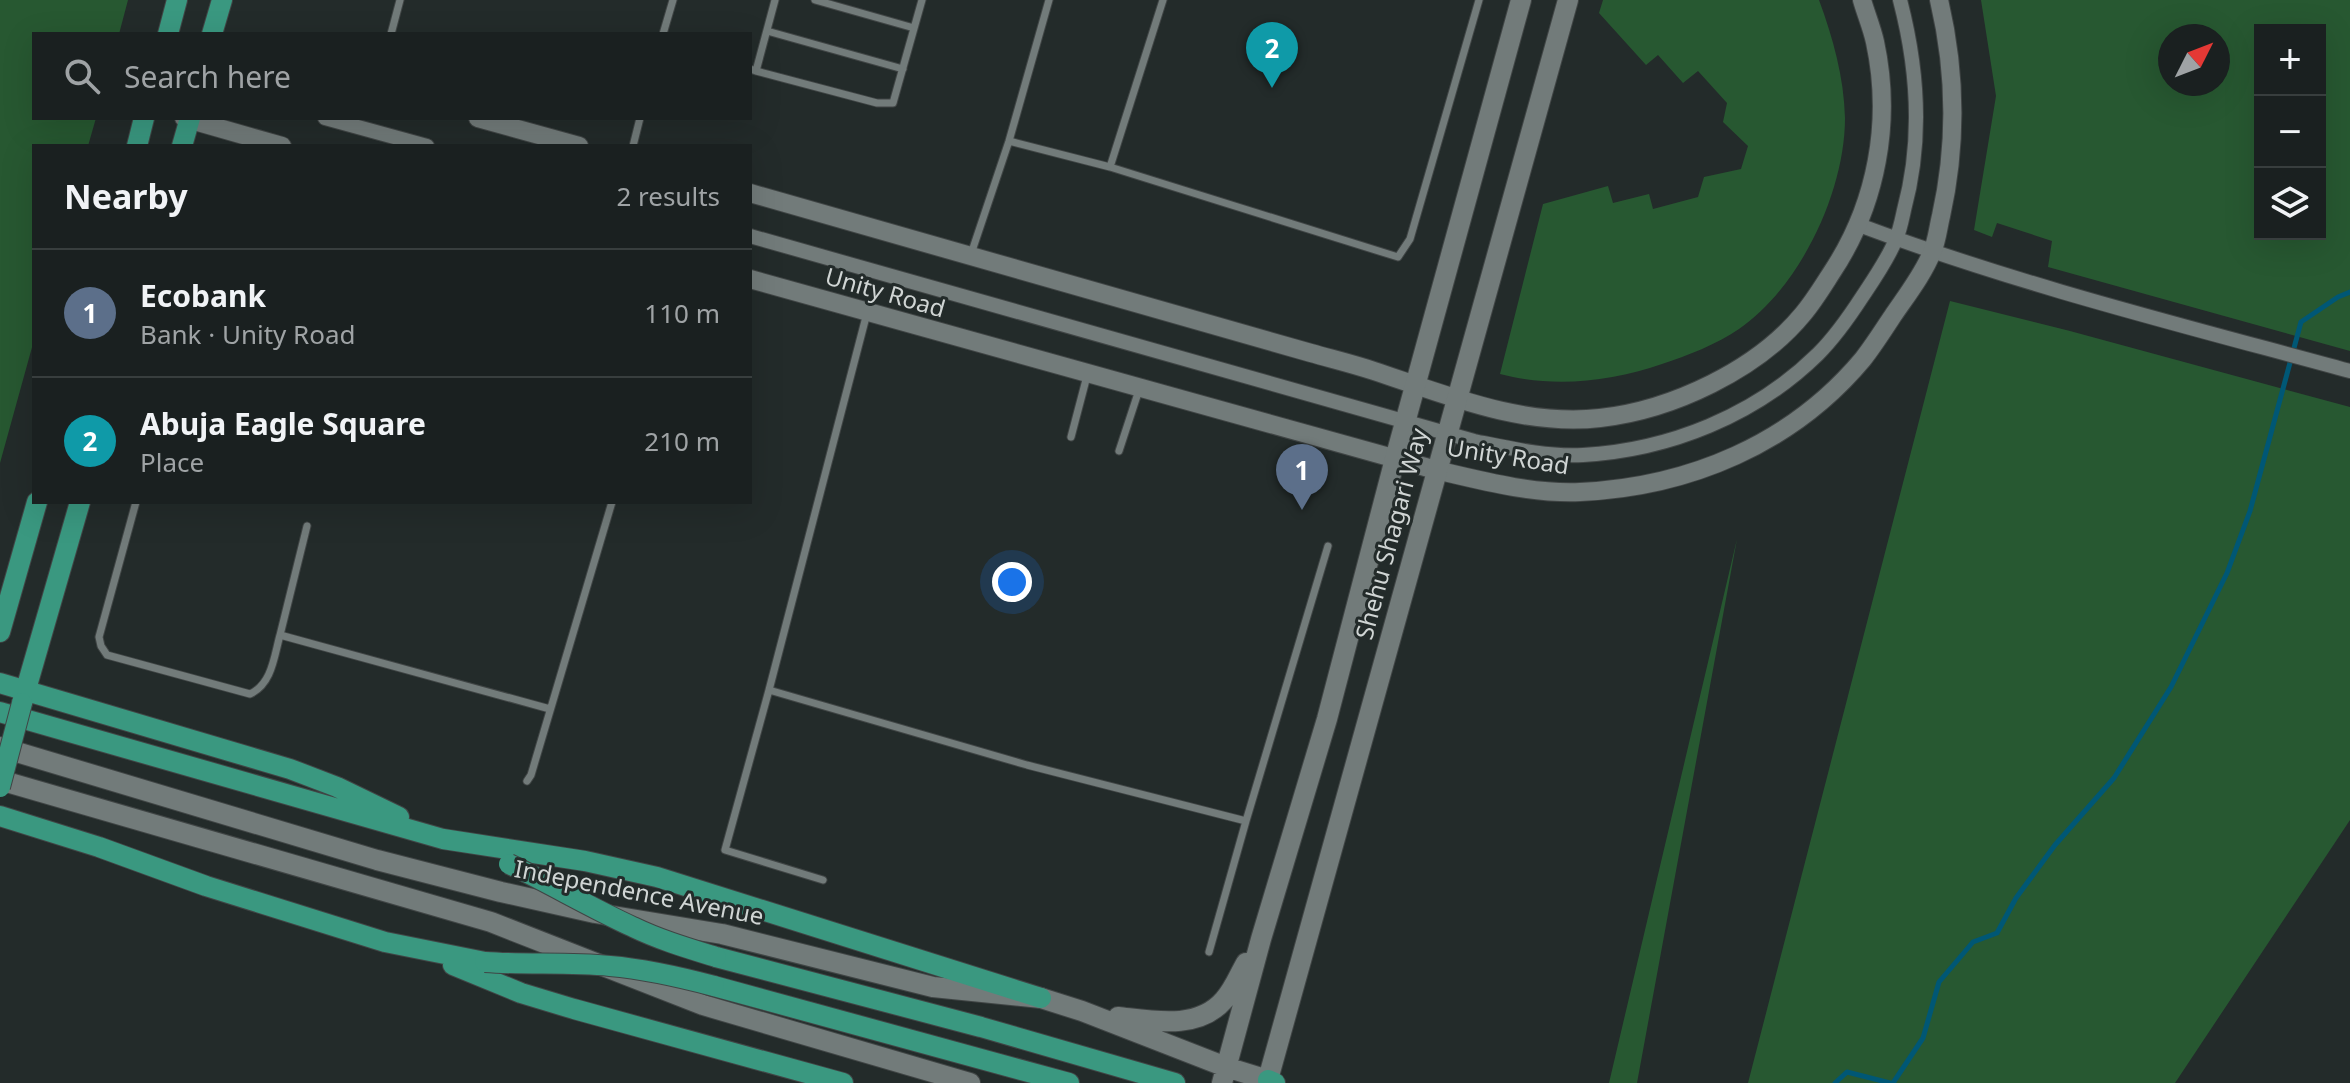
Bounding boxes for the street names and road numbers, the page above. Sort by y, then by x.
street label: Unity Road [822,259,949,324]
street label: Shehu Shagari Way [1347,424,1435,643]
street label: Unity Road [1445,430,1572,481]
street label: Independence Avenue [512,851,767,932]

